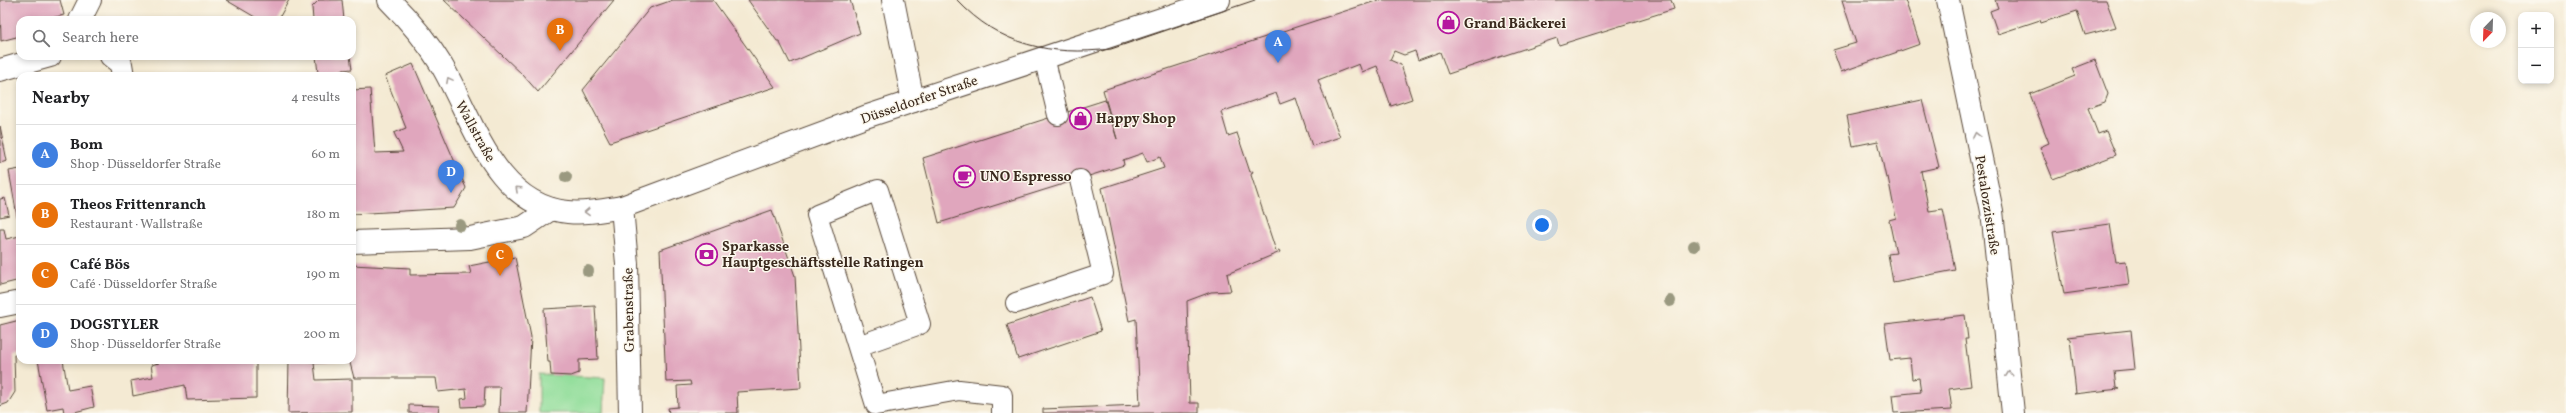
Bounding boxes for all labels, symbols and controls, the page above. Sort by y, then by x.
shop icon: Grand Bäckerei [1436,10,1462,36]
north arrow [2470,12,2506,48]
map controls [2518,12,2554,84]
button: + [2518,12,2554,48]
place label: Grand Bäckerei [1464,15,1566,34]
search box [16,16,356,60]
pin: B [547,18,573,51]
icon: search [30,27,52,49]
text: Search here [62,28,139,49]
pin: A [1265,30,1291,63]
button: − [2518,48,2554,84]
street label: Düsseldorfer Straße [858,71,981,129]
one-way arrow [446,77,454,84]
text: Nearby [32,87,90,110]
text: 4 results [291,89,340,107]
street label: Wallstraße [450,98,499,166]
shop icon: Happy Shop [1068,105,1094,131]
place label: Happy Shop [1096,110,1176,129]
one-way arrow [1972,132,1981,138]
text: Bom [70,135,103,156]
text: A [40,146,50,164]
text: 60 m [312,146,340,164]
street label: Pestalozzistraße [1969,154,2004,257]
text: Shop · Düsseldorfer Straße [70,156,221,174]
pin: D [438,160,464,193]
cafe icon: UNO Espresso [952,163,978,189]
place label: UNO Espresso [980,168,1072,187]
one-way arrow [515,187,522,194]
text: Theos Frittenranch [70,195,206,216]
text: B [41,206,49,224]
text: 180 m [306,206,340,224]
one-way arrow [584,208,590,216]
your location [1532,215,1552,235]
text: Restaurant · Wallstraße [70,216,203,234]
place label: Sparkasse Hauptgeschäftsstelle Ratingen [722,238,924,273]
bank icon: Sparkasse Hauptgeschäftsstelle Ratingen [693,241,719,267]
pin: C [487,243,513,276]
text: Café Bös [70,255,130,276]
text: C [41,266,49,284]
text: 190 m [306,266,340,284]
street label: Grabenstraße [619,267,640,352]
text: Café · Düsseldorfer Straße [70,276,217,294]
text: DOGSTYLER [70,315,159,336]
text: D [40,326,50,344]
text: 200 m [303,326,340,344]
text: Shop · Düsseldorfer Straße [70,336,221,354]
one-way arrow [2005,371,2014,377]

